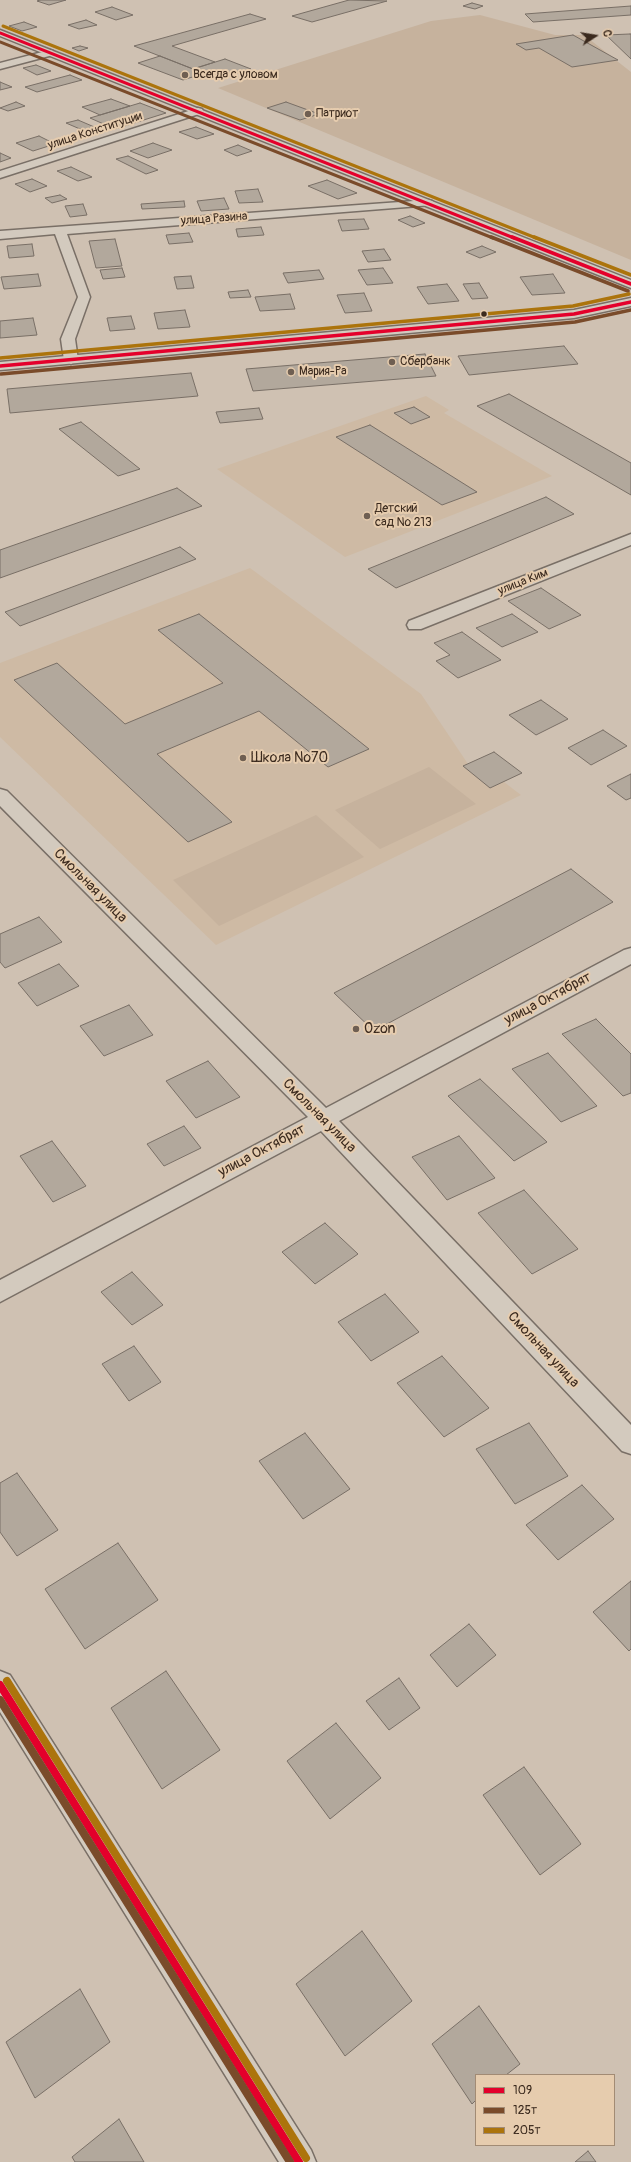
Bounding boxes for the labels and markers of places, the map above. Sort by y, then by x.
place label: Всегда с уловом [193,68,278,82]
marker: Всегда с уловом [180,70,190,80]
place label: Патриот [316,107,358,121]
marker: Патриот [303,109,313,119]
unlabelled marker [479,309,489,319]
place label: Сбербанк [400,355,451,369]
marker: Сбербанк [387,357,397,367]
place label: Мария-Ра [299,365,347,379]
marker: Мария-Ра [286,367,296,377]
place label: Детский сад № 213 [375,502,432,530]
marker: Детский сад № 213 [362,511,372,521]
place label: Школа №70 [251,750,328,766]
marker: Школа №70 [238,753,248,763]
place label: Ozon [364,1021,395,1037]
marker: Ozon [351,1024,361,1034]

